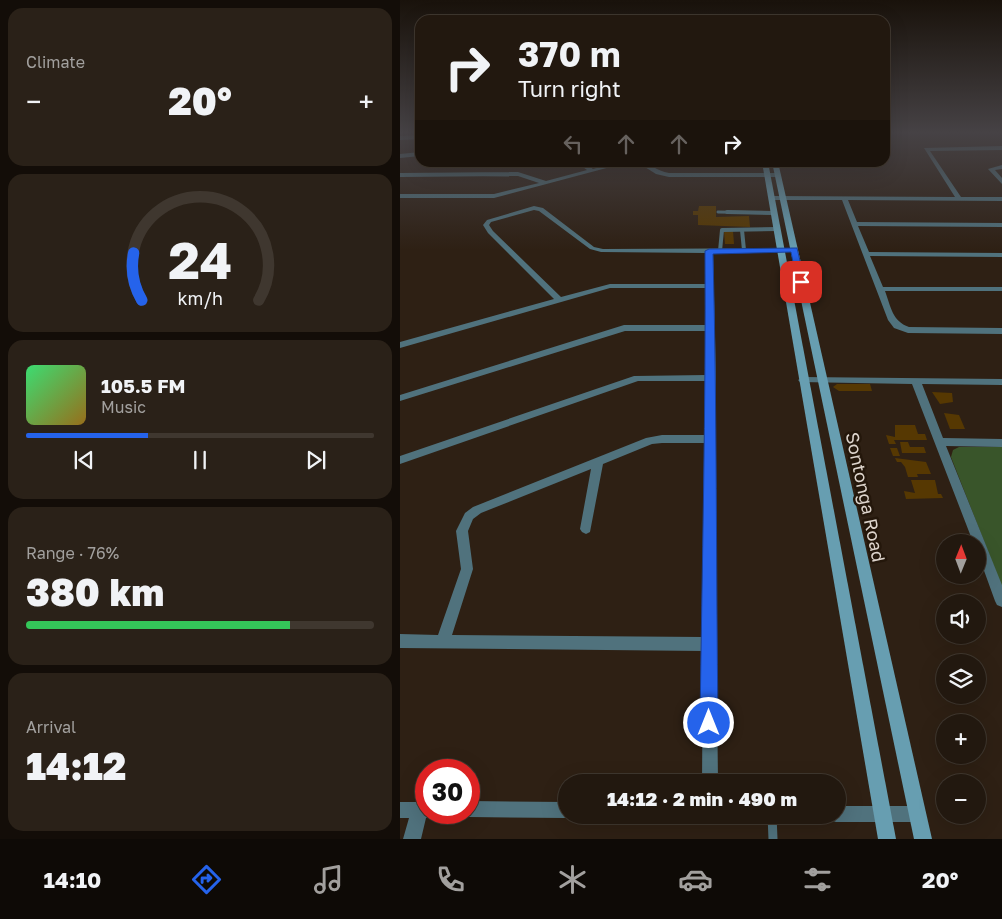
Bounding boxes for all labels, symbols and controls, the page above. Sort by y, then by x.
text: 370 m [518,33,621,75]
icon: right [435,35,500,100]
text: Climate [26,52,85,72]
text: Turn right [518,75,621,102]
text: 20° [168,78,232,123]
text: − [26,85,41,118]
text: + [359,85,374,118]
icon: left [559,130,587,158]
icon: ahead [612,130,640,158]
icon: ahead [665,130,693,158]
icon: right [718,130,746,158]
text: 24 [168,228,232,290]
pin [780,261,822,303]
icon: arrive [787,268,815,296]
text: km/h [177,287,223,309]
text: 105.5 FM [101,374,185,397]
text: Music [101,397,146,417]
street label: Sontonga Road [842,430,890,564]
icon: previous [70,446,98,474]
icon: pause [186,446,214,474]
icon: next [302,446,330,474]
north arrow [936,534,986,584]
map controls [936,534,986,824]
text: Range · 76% [26,543,119,563]
text: 380 km [26,569,164,614]
button: sound [936,594,986,644]
button: layers [936,654,986,704]
position arrow [682,696,734,748]
button: + [936,714,986,764]
text: Arrival [26,717,76,737]
text: 14:12 [26,743,126,788]
speed limit sign: 30 [415,759,480,824]
button: − [936,774,986,824]
text: 14:12 · 2 min · 490 m [607,787,797,810]
icon: directions [189,862,224,897]
icon: music [311,862,346,897]
icon: phone [433,862,468,897]
icon: climate [555,862,590,897]
icon: car [678,862,713,897]
icon: filters [800,862,835,897]
text: 14:10 [44,866,101,893]
text: 20° [922,866,958,893]

